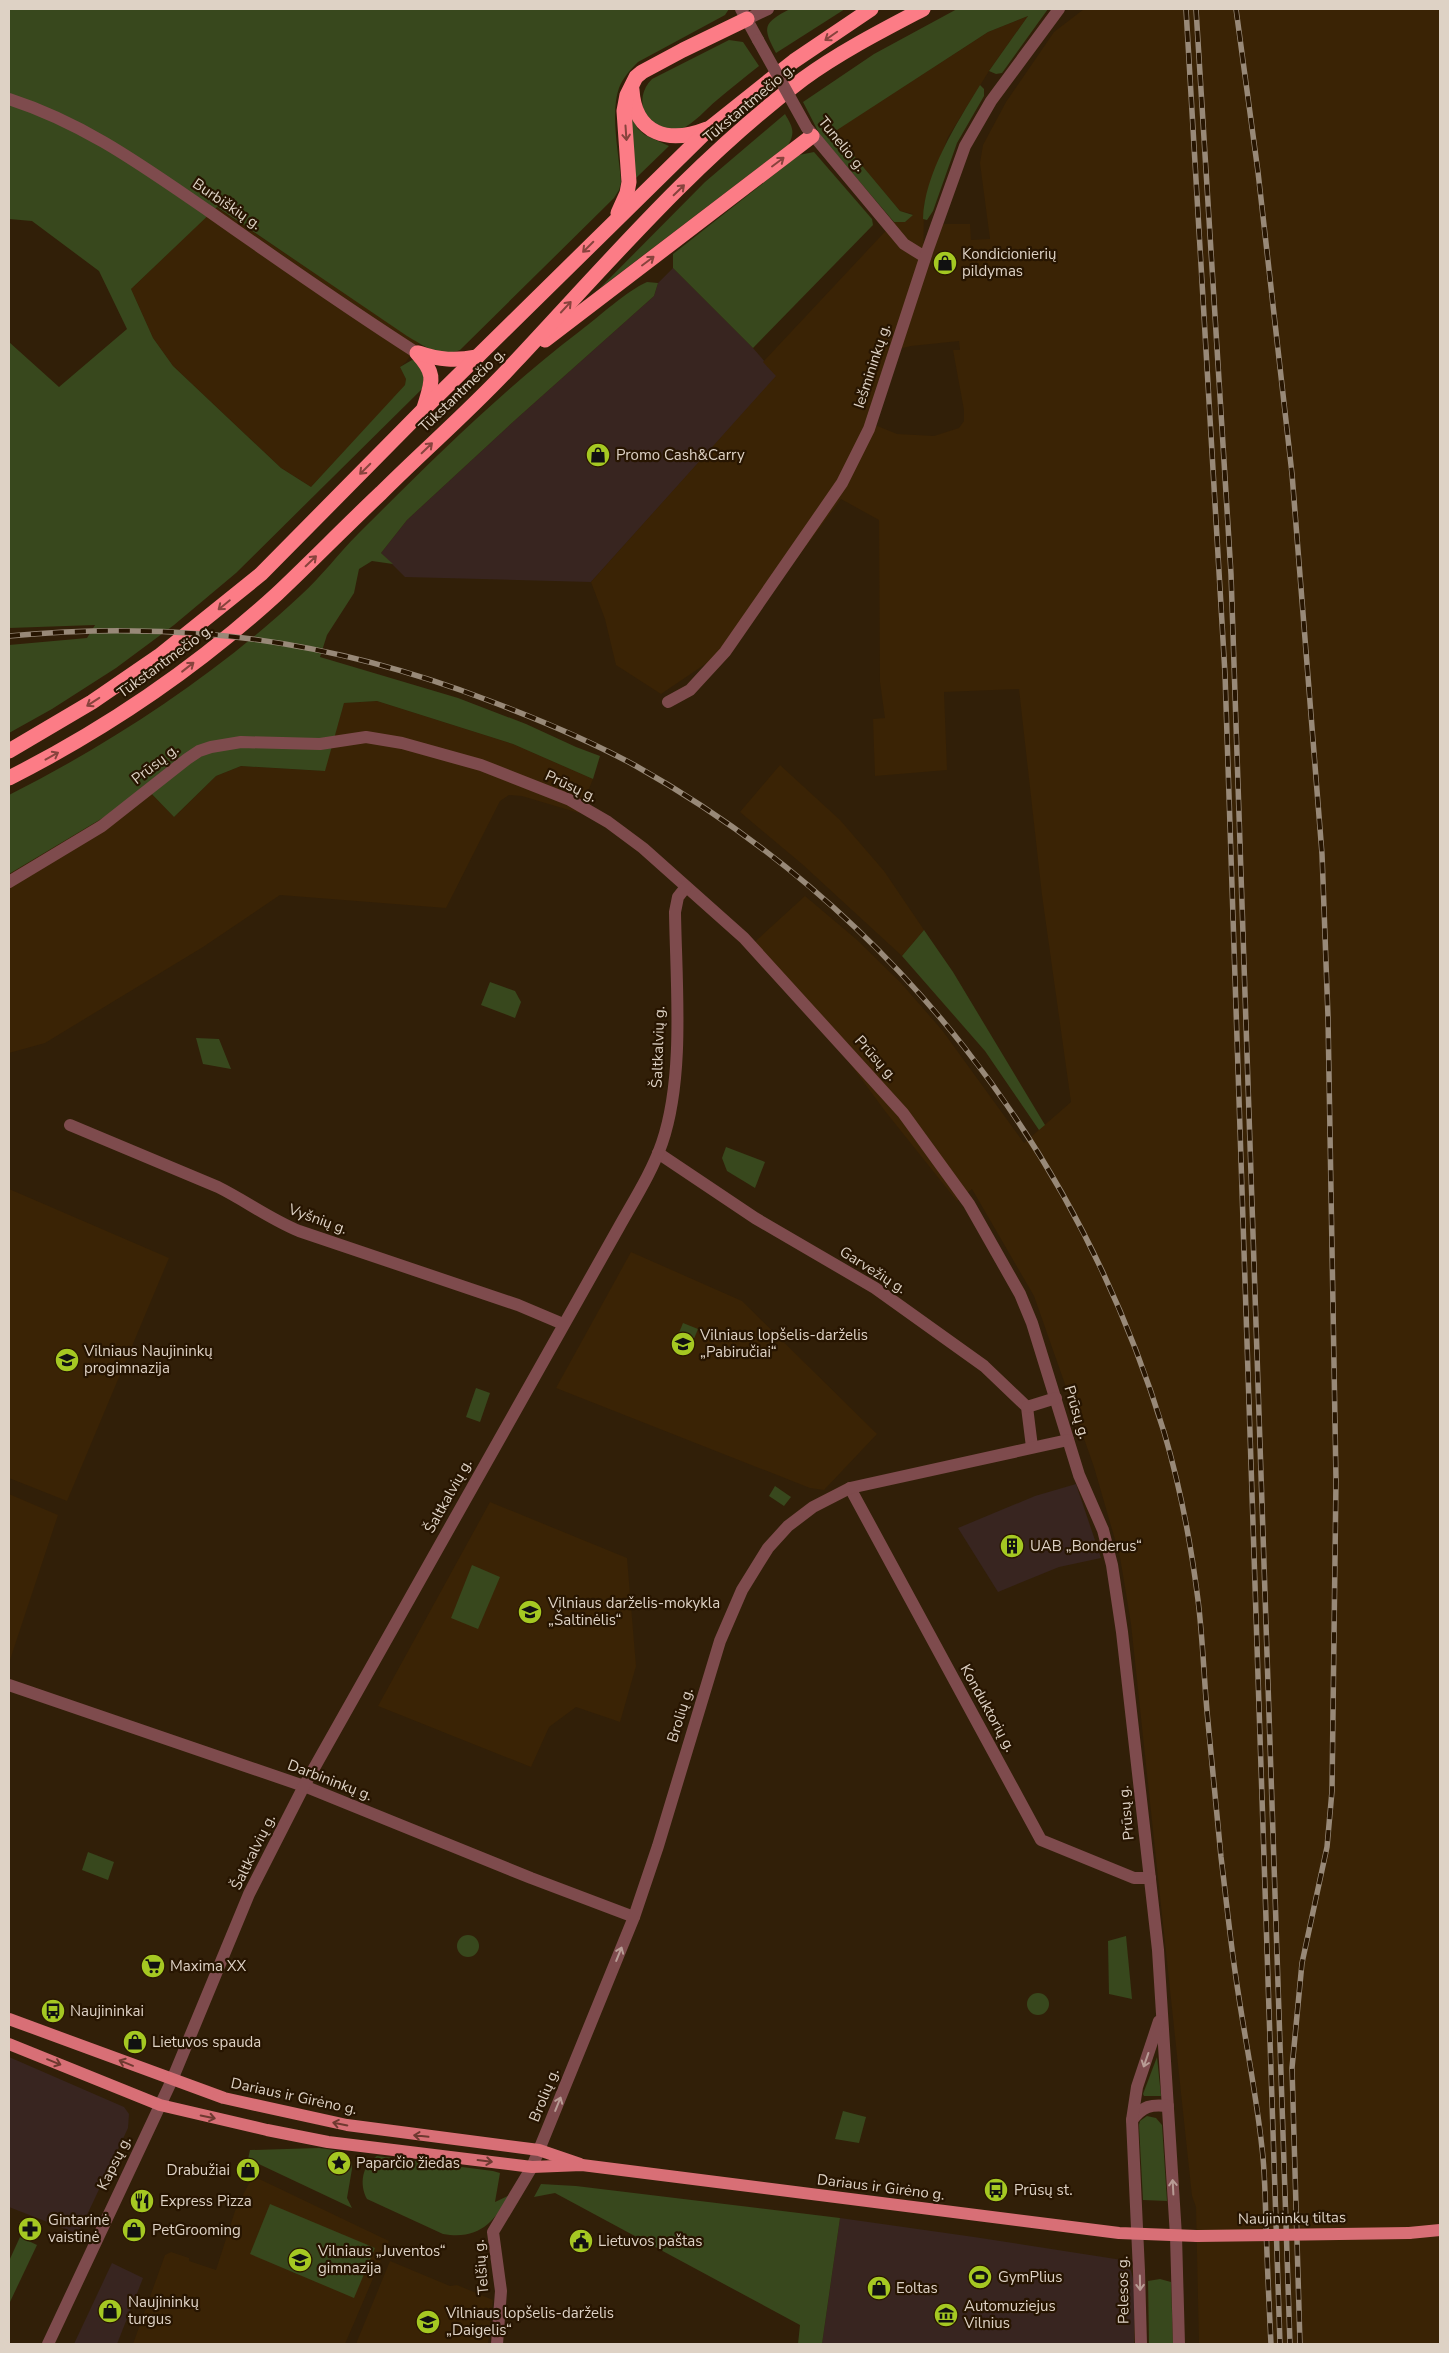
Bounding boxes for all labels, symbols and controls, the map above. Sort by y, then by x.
one-way arrow [824,31,838,41]
street label: Tūkstantmečio g. [699,59,799,147]
street label: Tunelio g. [814,112,870,176]
one-way arrow [621,125,631,141]
one-way arrow [771,157,785,167]
street label: Burbiškių g. [189,174,265,234]
one-way arrow [672,184,685,196]
one-way arrow [582,241,595,253]
place label: Kondicionierių pildymas [962,244,1056,281]
shop icon: Kondicionierių pildymas [932,250,958,276]
one-way arrow [641,255,654,266]
one-way arrow [560,301,572,313]
street label: Iešmininkų g. [849,321,895,411]
street label: Tūkstantmečio g. [414,343,510,437]
one-way arrow [421,442,434,454]
shop icon: Promo Cash&Carry [585,442,611,468]
place label: Promo Cash&Carry [616,445,745,465]
one-way arrow [359,462,371,475]
one-way arrow [304,555,317,567]
one-way arrow [217,599,230,610]
street label: Tūkstantmečio g. [113,620,217,702]
one-way arrow [181,661,194,672]
one-way arrow [87,697,101,707]
street label: Prūsų g. [127,739,183,789]
one-way arrow [45,750,59,760]
street label: Prūsų g. [542,765,600,807]
street label: Šaltkalvių g. [646,1006,669,1088]
street label: Prūsų g. [850,1031,902,1085]
street label: Vyšnių g. [285,1199,350,1239]
street label: Garvežių g. [836,1242,910,1298]
place label: Vilniaus lopšelis-darželis „Pabiručiai“ [699,1325,868,1362]
school or university icon: Vilniaus lopšelis-darželis „Pabiručiai“ [670,1331,696,1357]
place label: Vilniaus Naujininkų progimnazija [83,1341,213,1378]
school or university icon: Vilniaus Naujininkų progimnazija [54,1347,80,1373]
street label: Prūsų g. [1059,1383,1095,1441]
street label: Šaltkalvių g. [418,1455,477,1537]
building icon: UAB „Bonderus“ [999,1533,1025,1559]
place label: UAB „Bonderus“ [1030,1536,1142,1556]
place label: Vilniaus darželis-mokykla „Šaltinėlis“ [547,1593,720,1630]
school or university icon: Vilniaus darželis-mokykla „Šaltinėlis“ [517,1599,543,1625]
street label: Konduktorių g. [956,1661,1020,1755]
street label: Brolių g. [662,1685,698,1745]
street label: Darbininkų g. [285,1755,375,1805]
street label: Prūsų g. [1113,1785,1139,1841]
street label: Šaltkalvių g. [225,1810,280,1893]
one-way arrow [615,1947,624,1962]
supermarket icon: Maxima XX [140,1953,166,1979]
place label: Maxima XX [170,1956,247,1976]
bus stop icon: Naujininkai [40,1998,66,2024]
place label: Naujininkai [70,2001,144,2021]
shop icon: Lietuvos spauda [122,2029,148,2055]
place label: Lietuvos spauda [152,2032,261,2052]
one-way arrow [1141,2051,1150,2067]
one-way arrow [119,2057,134,2066]
one-way arrow [46,2058,61,2067]
street label: Brolių g. [524,2065,564,2125]
street label: Dariaus ir Girėno g. [229,2073,359,2119]
one-way arrow [554,2097,563,2112]
one-way arrow [199,2113,215,2122]
one-way arrow [332,2119,348,2128]
one-way arrow [414,2131,430,2141]
street label: Kapsų g. [92,2133,136,2193]
place icon: Paparčio žiedas [326,2150,352,2176]
place label: Paparčio žiedas [356,2153,460,2173]
one-way arrow [476,2156,492,2166]
shop icon: Drabužiai [235,2157,261,2183]
place label: Drabužiai [167,2160,230,2180]
street label: Dariaus ir Girėno g. [816,2169,946,2205]
bus stop icon: Prūsų st. [983,2177,1009,2203]
one-way arrow [1169,2179,1178,2195]
place label: Prūsų st. [1014,2180,1073,2200]
restaurant icon: Express Pizza [129,2188,155,2214]
place label: Express Pizza [160,2191,252,2211]
street label: Naujininkų tiltas [1238,2207,1346,2229]
place label: Gintarinė vaistinė [48,2210,109,2247]
pharmacy icon: Gintarinė vaistinė [17,2216,43,2242]
shop icon: PetGrooming [121,2217,147,2243]
place label: PetGrooming [152,2220,241,2240]
public building icon: Lietuvos paštas [568,2228,594,2254]
place label: Lietuvos paštas [598,2231,703,2251]
street label: Telšių g. [469,2239,493,2295]
place label: Vilniaus „Juventos“ gimnazija [317,2241,446,2278]
school or university icon: Vilniaus „Juventos“ gimnazija [287,2247,313,2273]
street label: Pelesos g. [1112,2256,1134,2324]
sports icon: GymPlius [967,2264,993,2290]
place label: GymPlius [998,2267,1063,2287]
shop icon: Eoltas [866,2275,892,2301]
one-way arrow [1135,2275,1145,2291]
place label: Eoltas [896,2278,938,2298]
place label: Naujininkų turgus [128,2292,199,2329]
place label: Automuziejus Vilnius [963,2296,1056,2333]
shop icon: Naujininkų turgus [97,2298,123,2324]
museum icon: Automuziejus Vilnius [933,2302,959,2328]
place label: Vilniaus lopšelis-darželis „Daigelis“ [445,2303,614,2340]
school or university icon: Vilniaus lopšelis-darželis „Daigelis“ [415,2309,441,2335]

